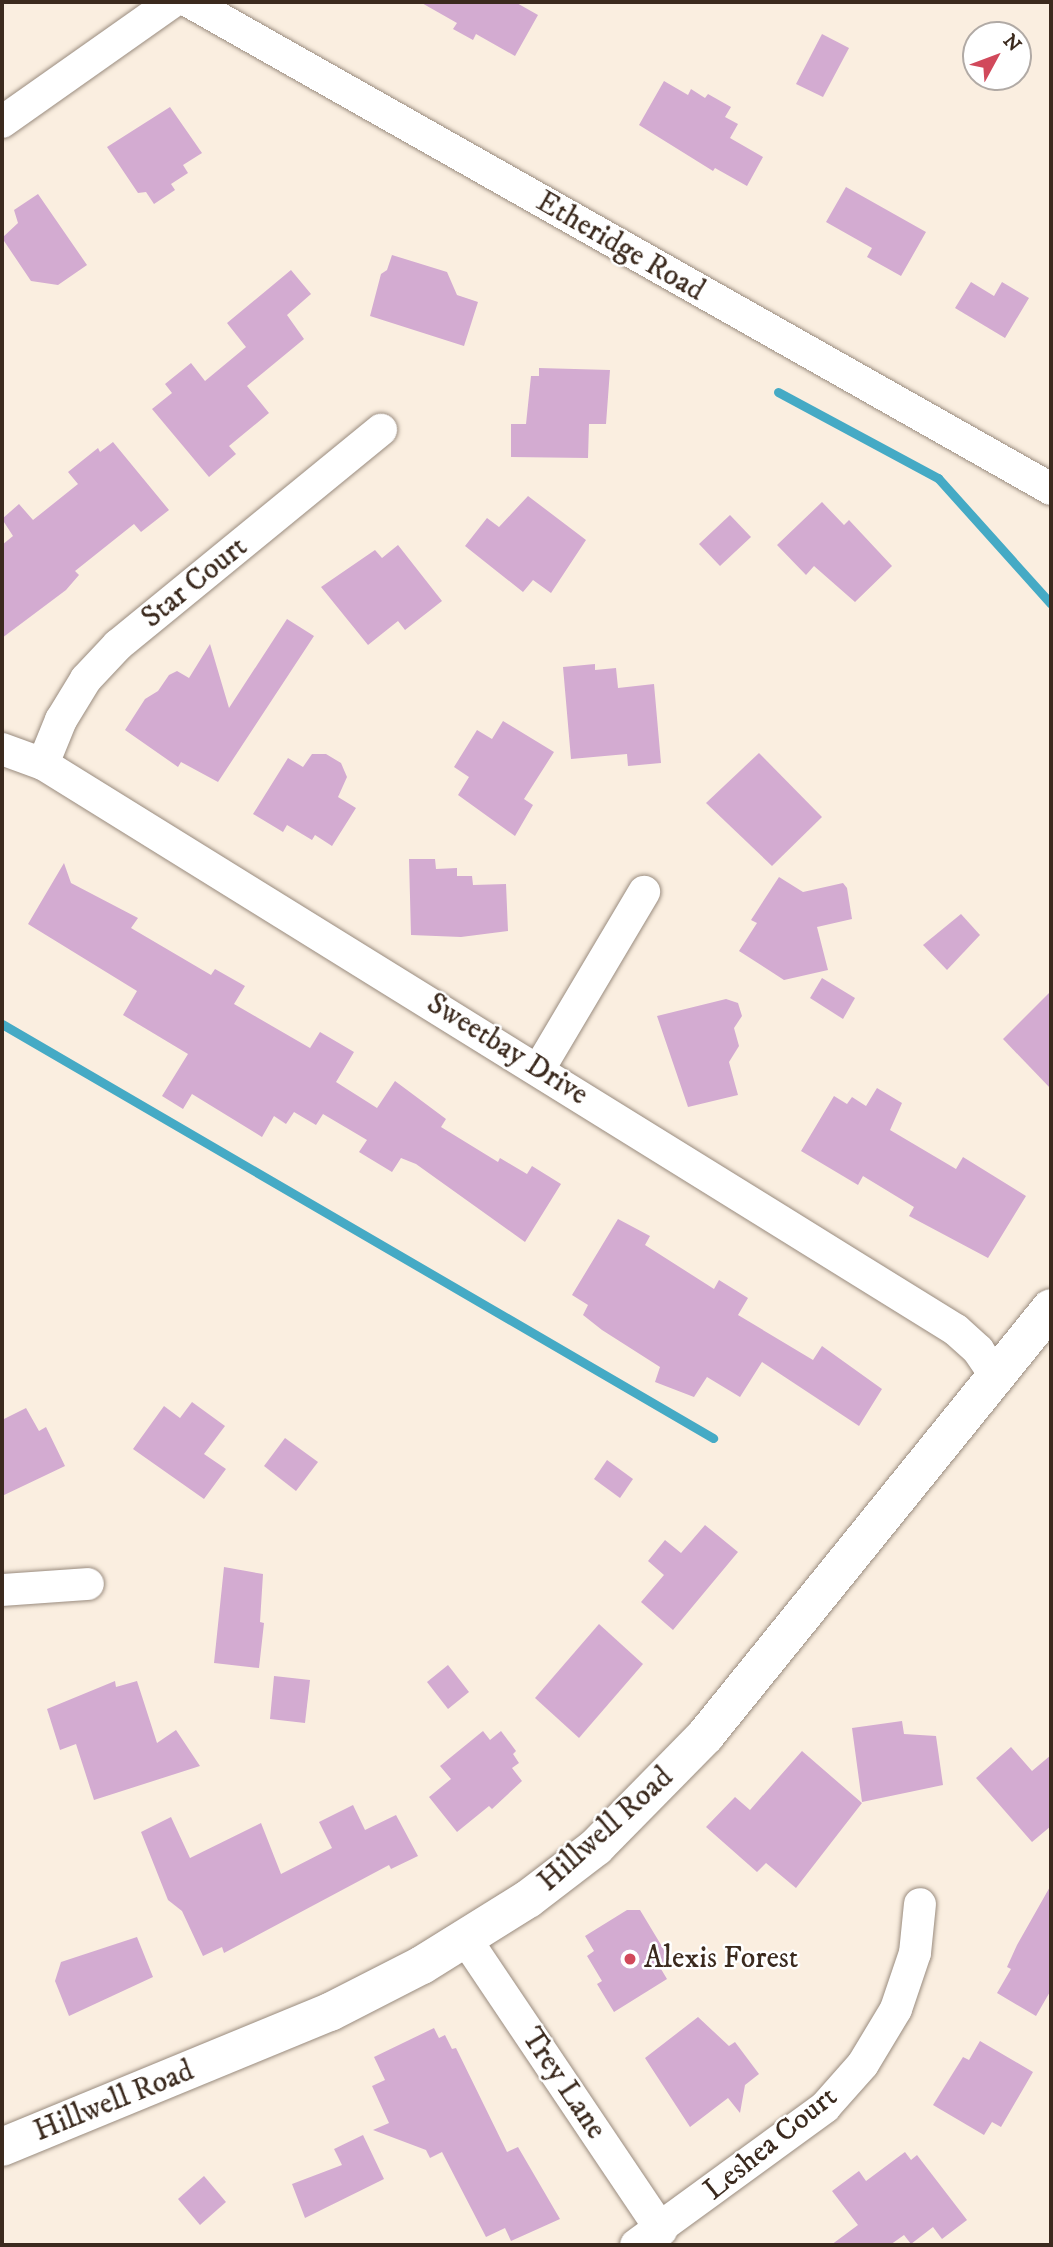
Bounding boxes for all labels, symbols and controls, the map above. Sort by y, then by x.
north arrow [962,21,1032,91]
text: N [998,30,1026,57]
street label: Etheridge Road [529,184,711,310]
street label: Star Court [135,530,255,636]
street label: Sweetbay Drive [420,986,594,1114]
street label: Hillwell Road [531,1760,681,1900]
place label: Alexis Forest [644,1941,798,1977]
marker: Alexis Forest [622,1951,638,1967]
street label: Trey Lane [513,2022,613,2146]
street label: Hillwell Road [29,2054,199,2150]
street label: Leshea Court [697,2079,845,2209]

